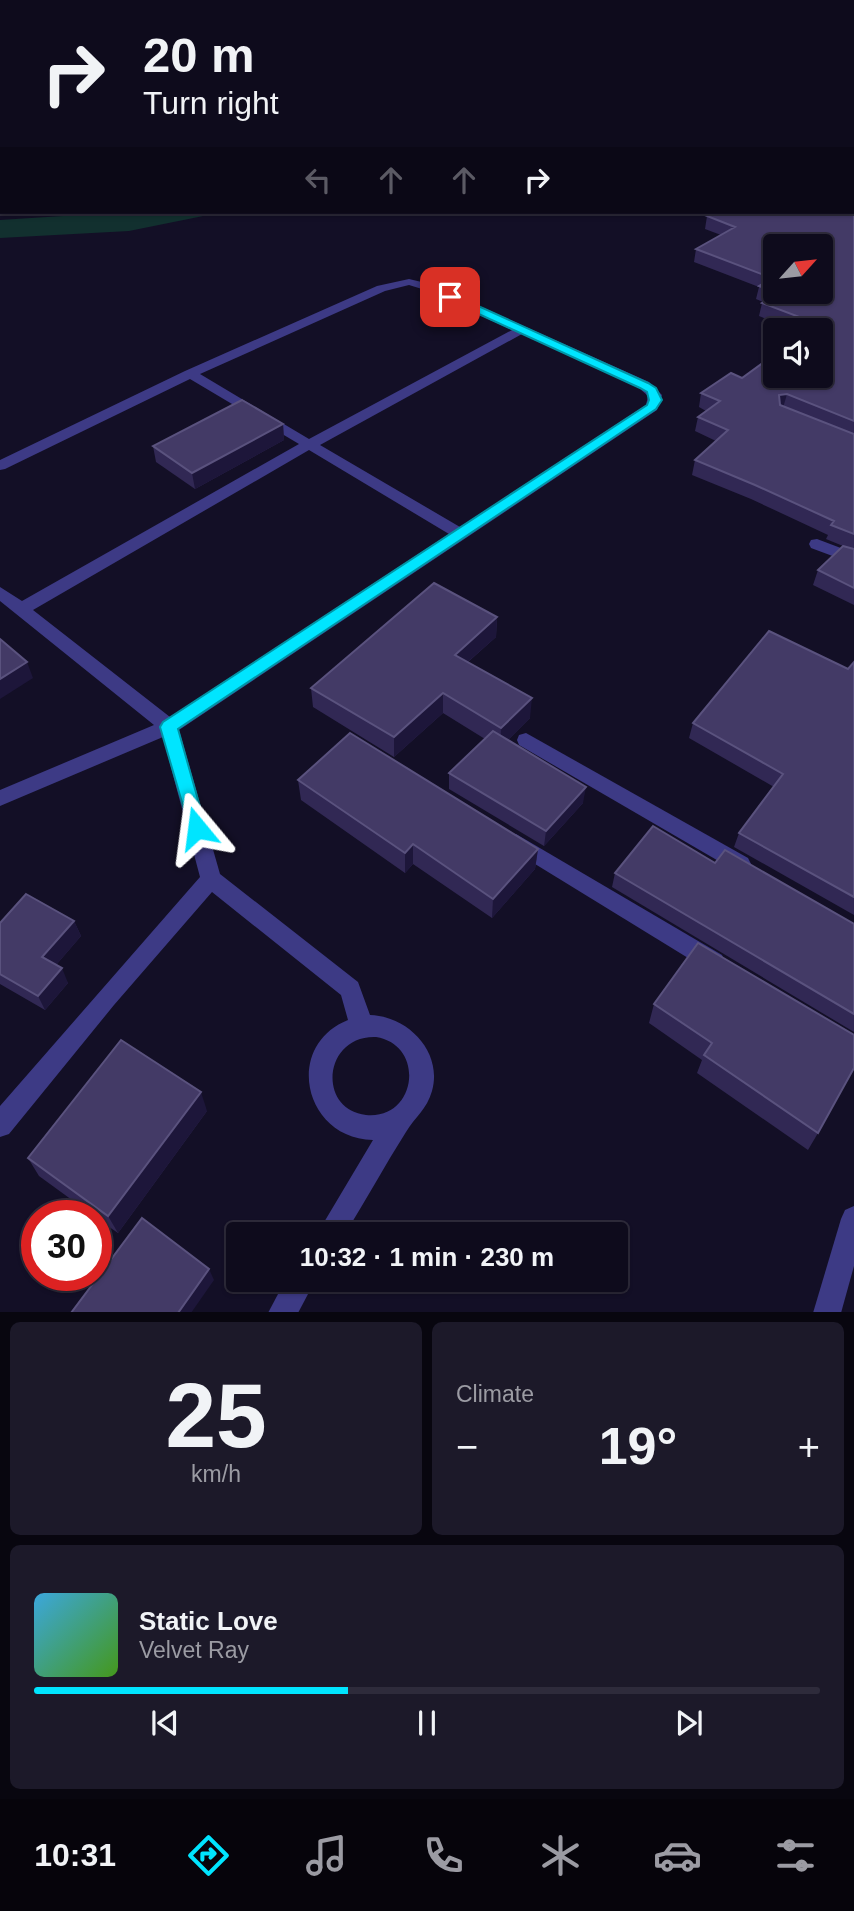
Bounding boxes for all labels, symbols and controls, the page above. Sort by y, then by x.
icon: right [28,28,119,119]
text: 20 m [143,28,255,82]
text: Turn right [143,85,279,121]
icon: left [299,161,337,199]
icon: ahead [372,161,410,199]
icon: ahead [445,161,483,199]
icon: right [518,161,556,199]
north arrow [763,234,833,304]
map controls [763,234,833,388]
pin [420,267,480,327]
icon: arrive [431,278,469,316]
button: sound [763,318,833,388]
position arrow [160,791,234,865]
speed limit sign: 30 [21,1200,112,1291]
text: 10:32 · 1 min · 230 m [300,1242,554,1272]
text: 25 [165,1365,267,1466]
text: Climate [456,1381,534,1407]
text: 19° [599,1417,677,1475]
text: − [456,1426,478,1468]
text: + [798,1426,820,1468]
text: km/h [191,1461,241,1487]
text: Static Love [139,1606,278,1636]
text: Velvet Ray [139,1637,249,1663]
icon: previous [146,1704,184,1742]
icon: pause [408,1704,446,1742]
icon: next [670,1704,708,1742]
icon: directions [184,1831,233,1880]
icon: music [302,1831,351,1880]
icon: phone [419,1831,468,1880]
icon: climate [536,1831,585,1880]
icon: car [653,1831,702,1880]
icon: filters [771,1831,820,1880]
text: 10:31 [34,1837,116,1873]

